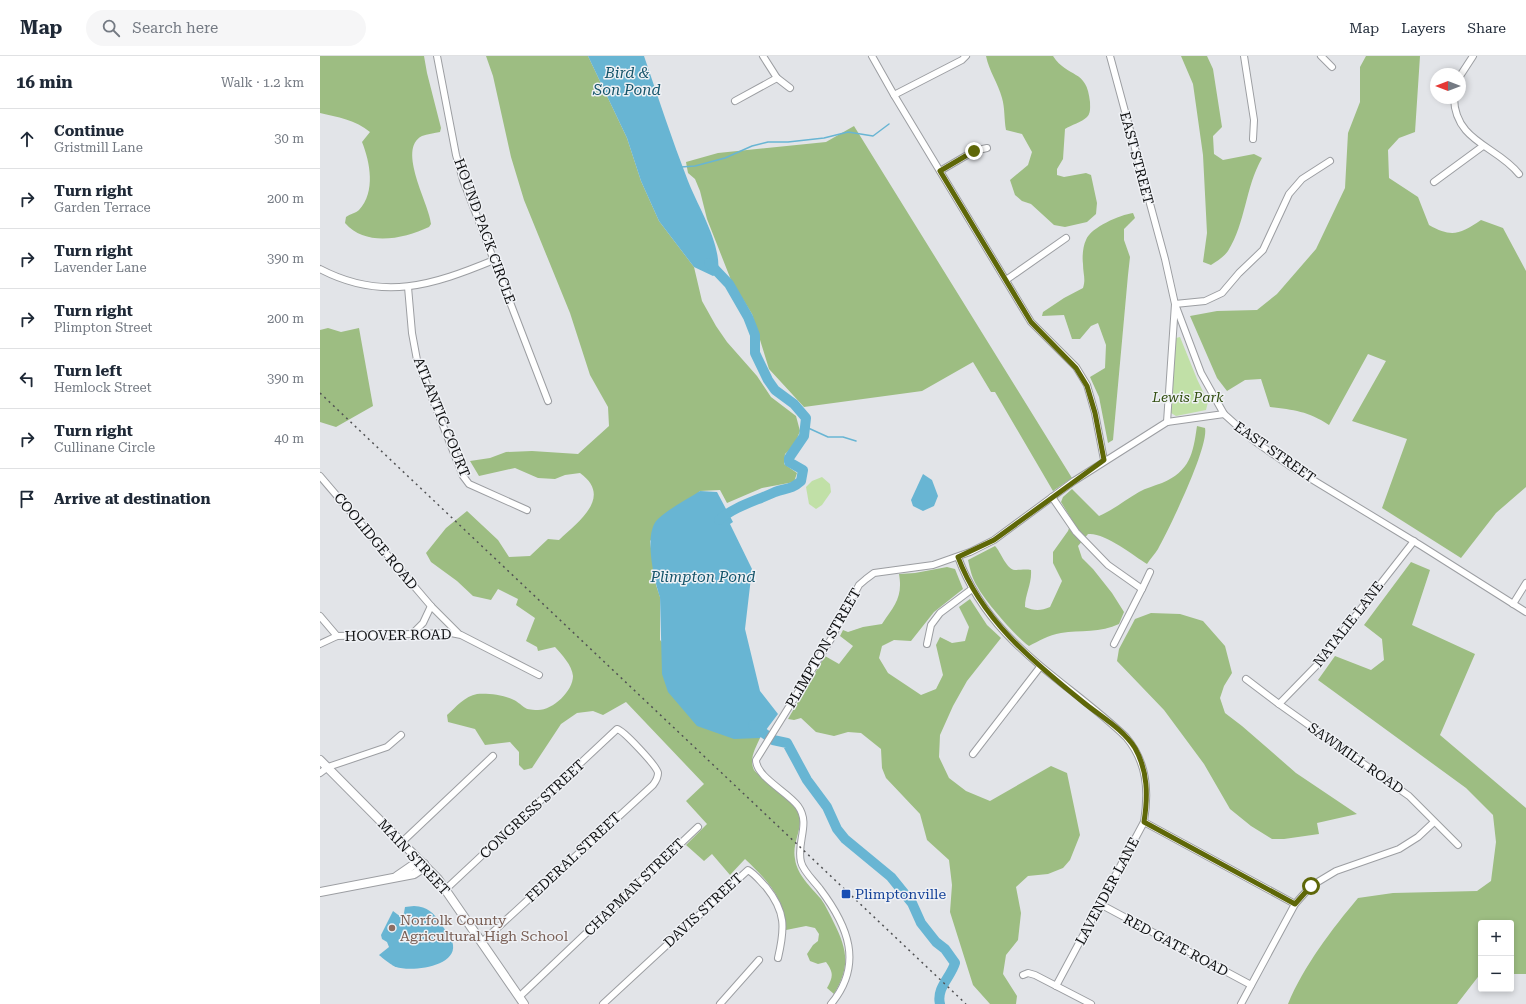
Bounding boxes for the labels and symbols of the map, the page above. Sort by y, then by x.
water label: Bird & Son Pond [592,64,661,99]
north arrow [1430,68,1466,104]
street label: EAST STREET [1117,110,1157,206]
route end [965,142,983,160]
street label: HOUND PACK CIRCLE [451,156,519,306]
street label: ATLANTIC COURT [411,355,473,479]
park label: Lewis Park [1151,389,1224,405]
street label: EAST STREET [1231,418,1319,486]
street label: COOLIDGE ROAD [331,489,421,593]
water label: Plimpton Pond [649,568,756,586]
street label: NATALIE LANE [1310,578,1386,670]
street label: PLIMPTON STREET [782,586,864,710]
street label: HOOVER ROAD [344,626,452,644]
street label: SAWMILL ROAD [1305,719,1407,797]
street label: CONGRESS STREET [476,756,588,862]
street label: FEDERAL STREET [522,809,624,905]
street label: MAIN STREET [375,816,453,898]
street label: CHAPMAN STREET [581,835,687,939]
street label: LAVENDER LANE [1072,835,1142,947]
street label: DAVIS STREET [660,870,746,950]
route start [1302,877,1320,895]
place label: Plimptonville [855,886,946,902]
marker: Plimptonville [840,888,852,900]
street label: RED GATE ROAD [1121,911,1231,979]
place label: Norfolk County Agricultural High School [400,912,569,944]
marker: Norfolk County Agricultural High School [387,923,397,933]

